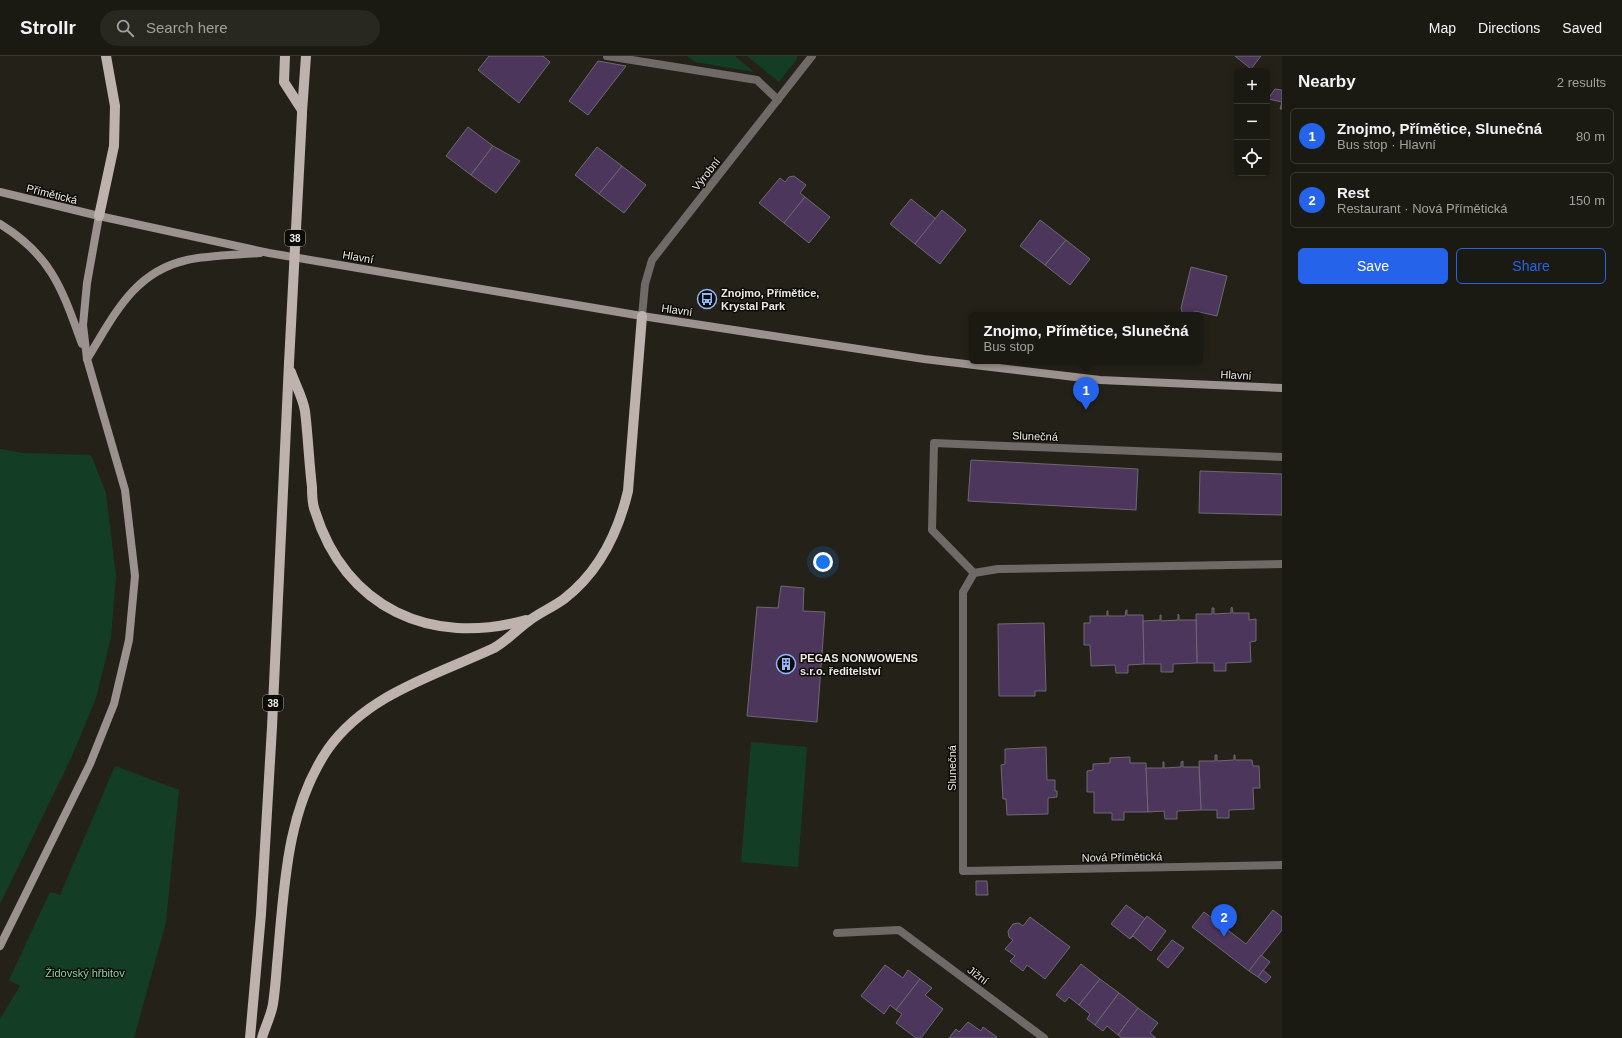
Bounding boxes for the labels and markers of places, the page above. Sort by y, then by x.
place label: Znojmo, Přímětice, Krystal Park [721,287,819,312]
bus stop icon: Znojmo, Přímětice, Krystal Park [696,288,718,310]
pin: 1 [1073,377,1099,410]
place label: PEGAS NONWOWENS s.r.o. ředitelství [800,652,918,677]
building icon: PEGAS NONWOWENS s.r.o. ředitelství [775,653,797,675]
pin: 2 [1211,904,1237,937]

